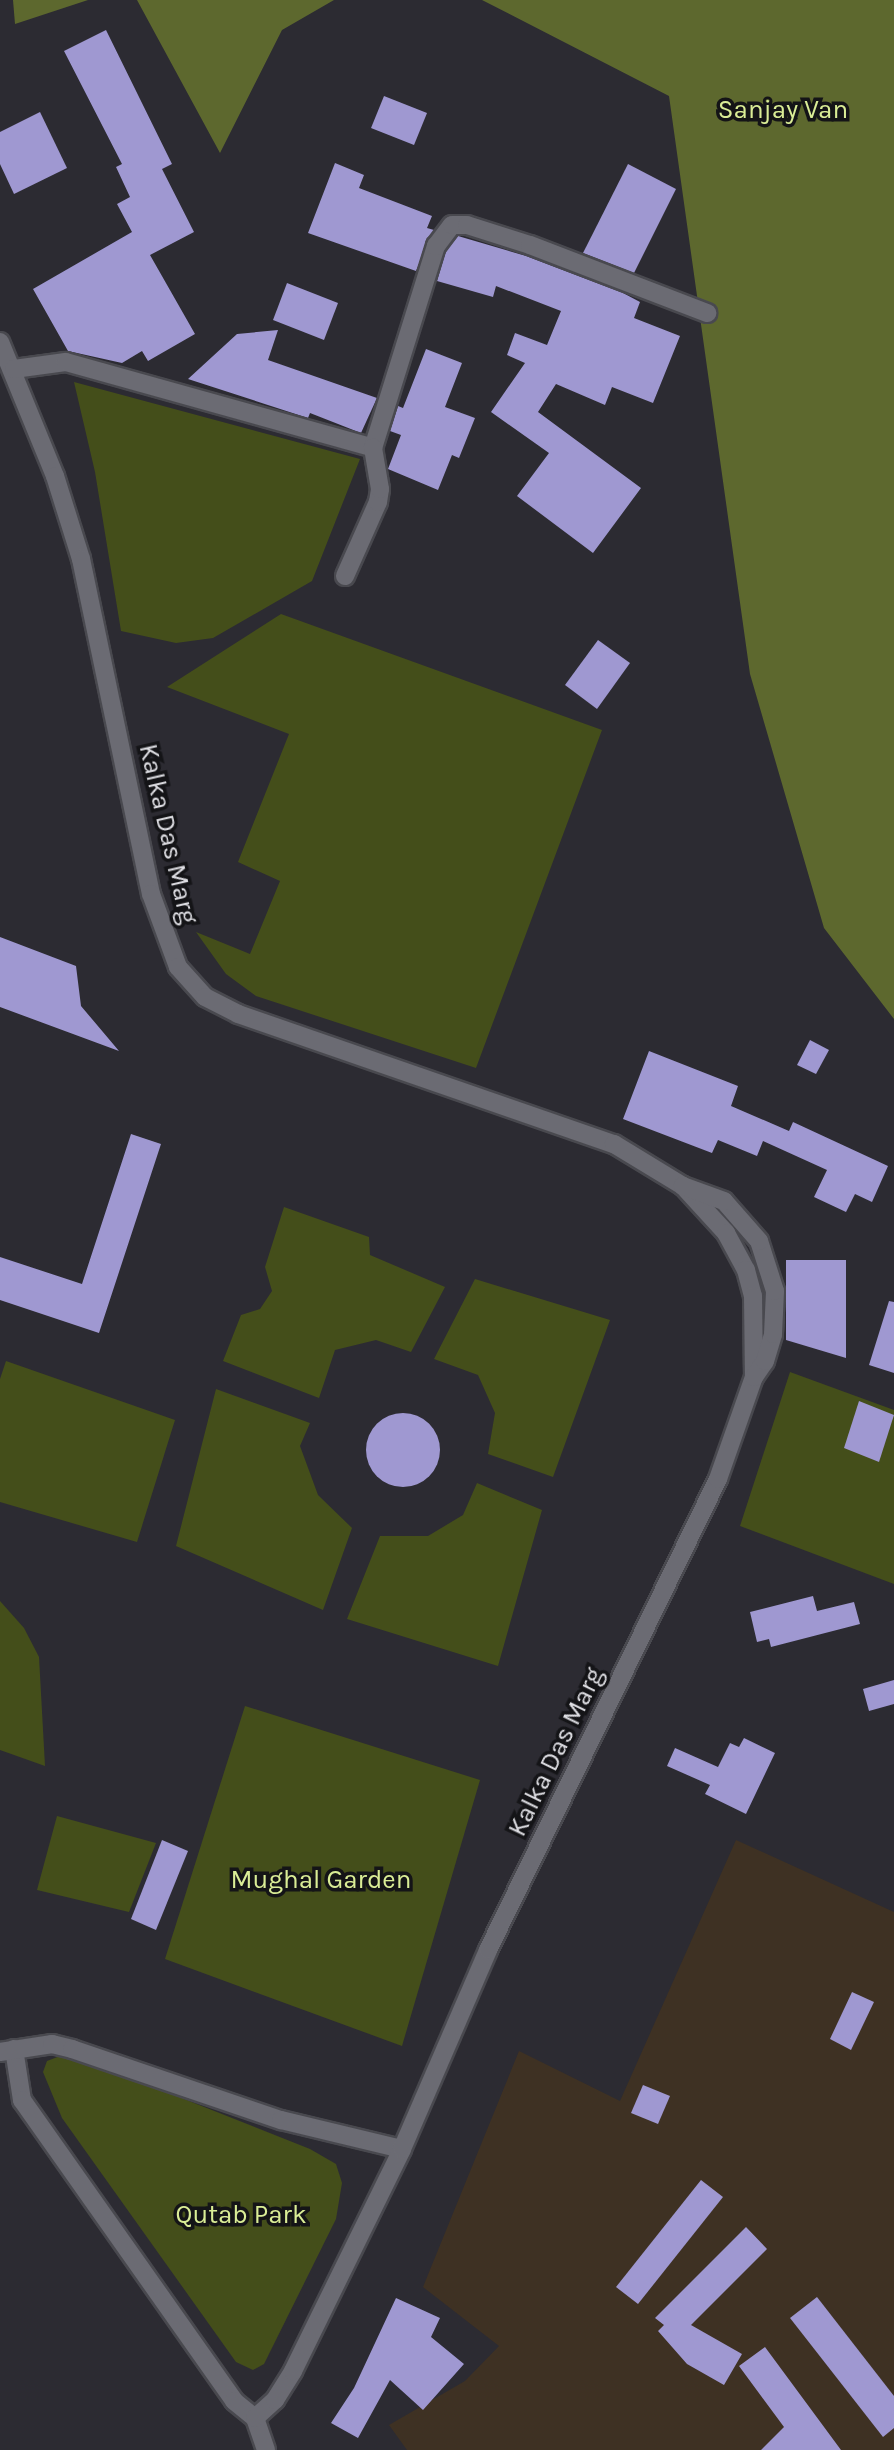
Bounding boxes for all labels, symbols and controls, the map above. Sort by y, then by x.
park label: Sanjay Van [718,94,848,126]
street label: Kalka Das Marg [132,741,204,927]
street label: Kalka Das Marg [502,1663,610,1841]
park label: Mughal Garden [231,1864,411,1896]
park label: Qutab Park [175,2199,307,2231]

